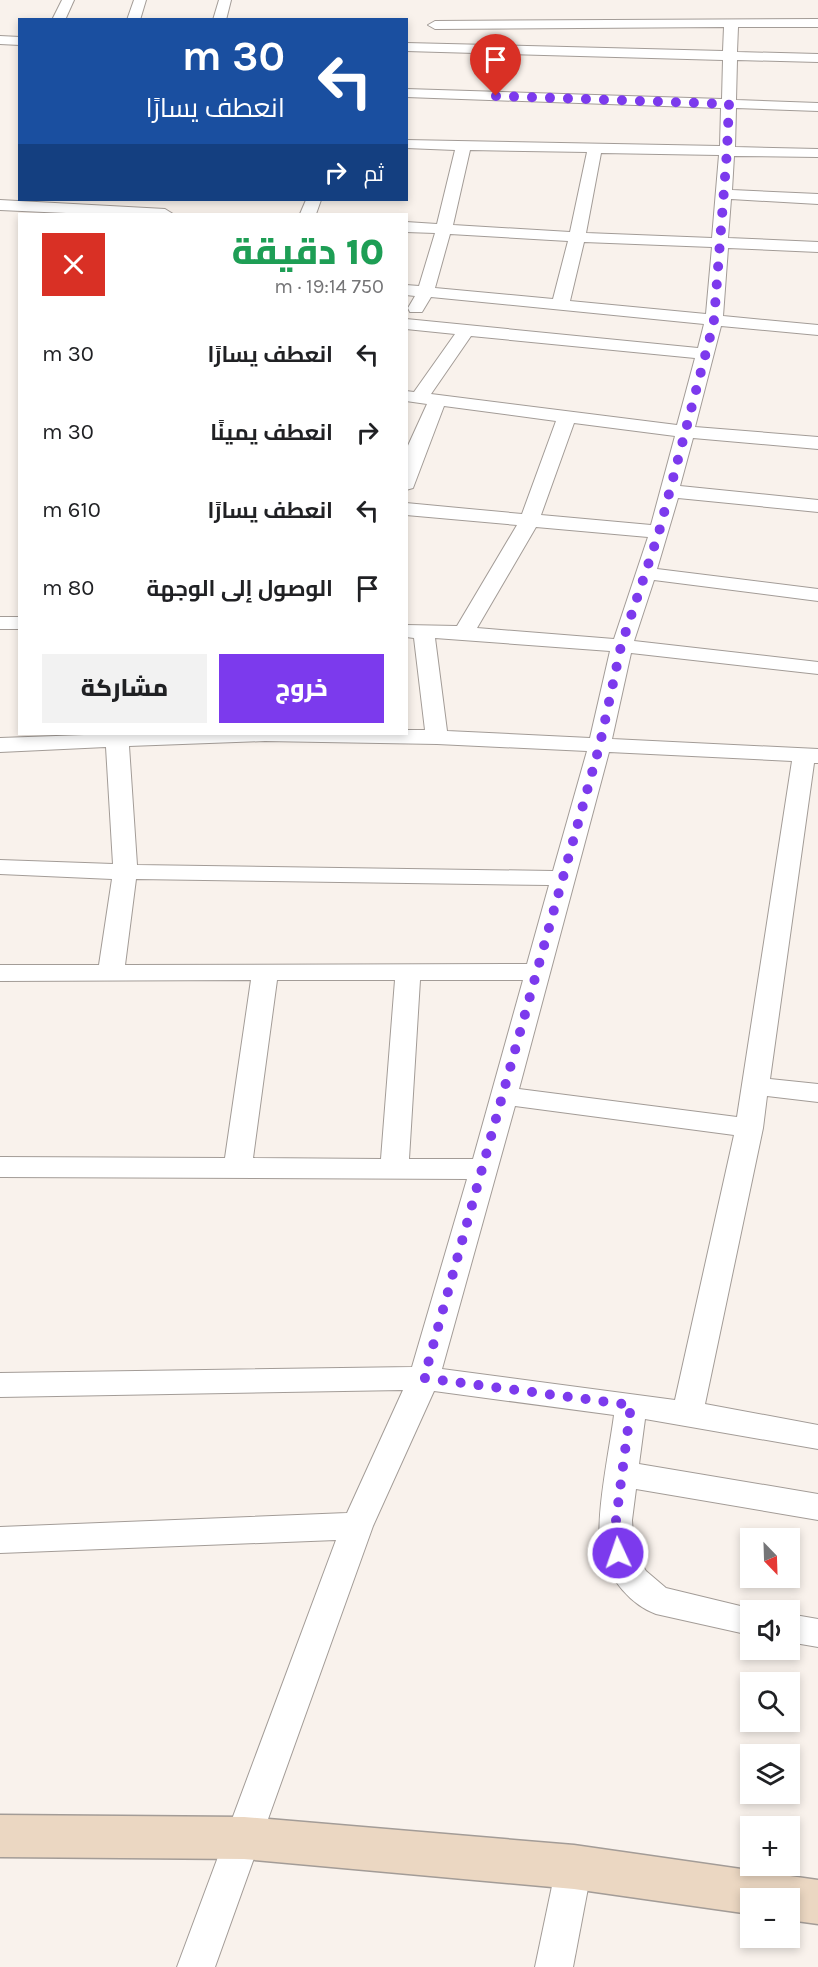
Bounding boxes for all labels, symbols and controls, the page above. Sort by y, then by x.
text: 30 m [182,31,285,81]
pin [470,34,521,96]
icon: left [306,42,384,120]
icon: arrive [479,43,512,76]
text: انعطف يسارًا [145,92,285,124]
icon: right [319,156,352,189]
text: ثم [364,161,384,187]
text: 10 دقيقة [232,231,384,273]
button: close [42,233,105,296]
text: 750 m · 19:14 [274,275,384,298]
icon: left [351,338,384,371]
text: 30 m [42,341,94,367]
text: انعطف يسارًا [207,342,333,368]
icon: right [351,416,384,449]
text: 30 m [42,419,94,445]
text: انعطف يمينًا [210,420,333,446]
icon: left [351,494,384,527]
text: 610 m [42,497,101,523]
text: انعطف يسارًا [207,498,333,524]
icon: arrive [351,572,384,605]
text: 80 m [42,575,94,601]
text: الوصول إلى الوجهة [147,576,333,602]
button: مشاركة [42,654,207,723]
button: خروج [219,654,384,723]
position arrow [586,1521,650,1585]
north arrow [740,1528,800,1588]
map controls [740,1528,800,1948]
button: sound [740,1600,800,1660]
button: search [740,1672,800,1732]
button: layers [740,1744,800,1804]
button: + [740,1816,800,1876]
button: − [740,1888,800,1948]

